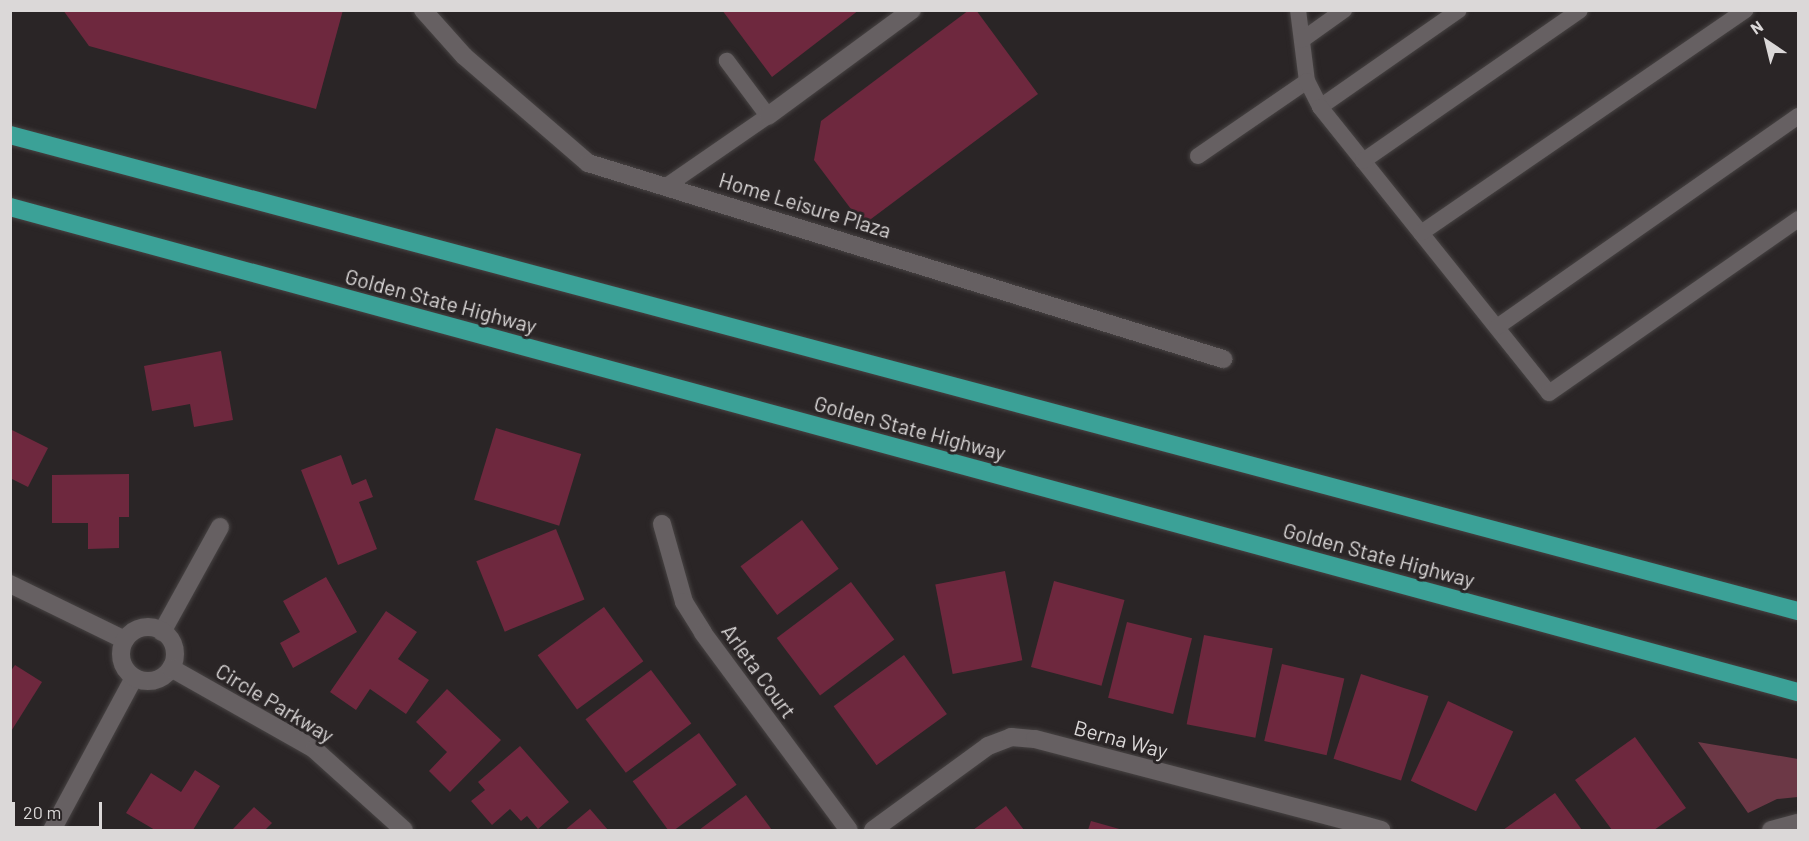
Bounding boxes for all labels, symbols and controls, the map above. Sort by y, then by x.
north arrow [1737,12,1797,72]
text: N [1747,16,1766,38]
street label: Home Leisure Plaza [716,167,894,243]
street label: Golden State Highway [342,263,540,339]
street label: Golden State Highway [811,390,1009,466]
street label: Golden State Highway [1280,517,1478,593]
street label: Arleta Court [717,619,801,723]
street label: Circle Parkway [211,658,339,748]
street label: Berna Way [1071,714,1171,764]
scale bar [15,790,105,828]
text: 20 m [23,801,61,823]

